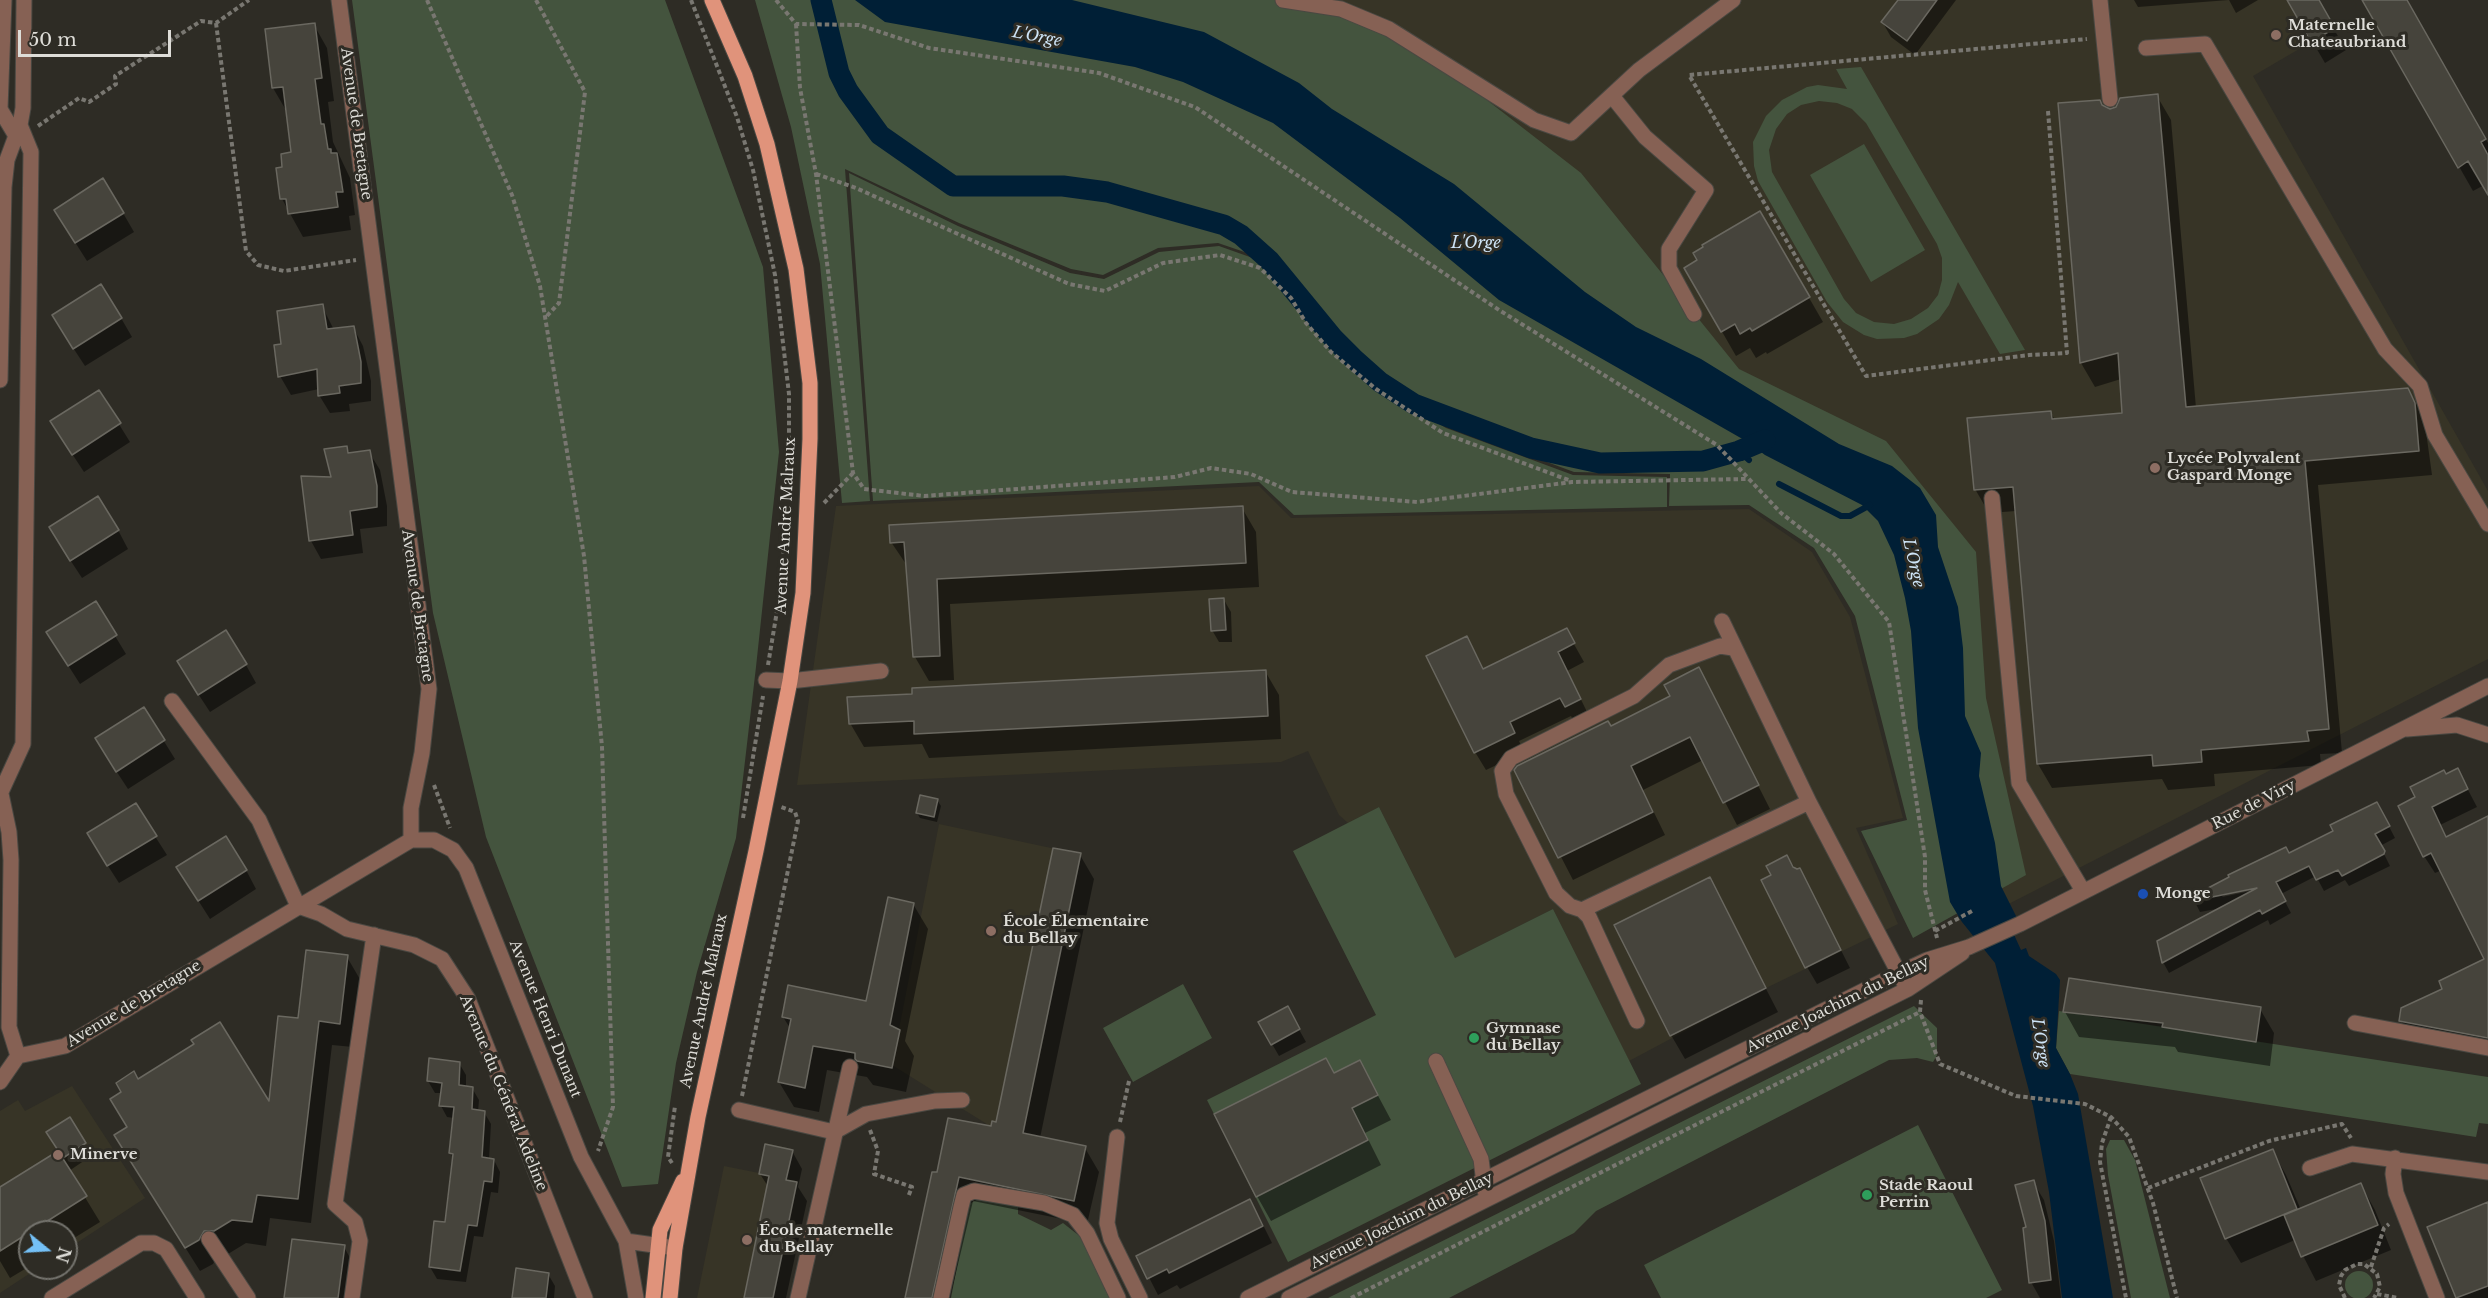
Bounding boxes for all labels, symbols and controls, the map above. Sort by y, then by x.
place label: Maternelle Chateaubriand [2288,17,2406,52]
scale bar [21,18,174,56]
water label: L'Orge [1011,23,1063,51]
marker: Maternelle Chateaubriand [2269,28,2283,42]
text: 50 m [29,29,77,51]
street label: Avenue de Bretagne [336,47,376,201]
water label: L'Orge [1451,233,1501,253]
street label: Avenue André Malraux [772,437,800,615]
place label: Lycée Polyvalent Gaspard Monge [2167,450,2301,485]
marker: Lycée Polyvalent Gaspard Monge [2148,461,2162,475]
street label: Avenue de Bretagne [397,529,437,683]
water label: L'Orge [1898,537,1928,589]
street label: Rue de Viry [2209,776,2299,834]
place label: Monge [2155,885,2210,903]
marker: Monge [2136,887,2150,901]
street label: Avenue André Malraux [677,912,731,1090]
place label: École Élementaire du Bellay [1003,913,1149,948]
marker: École Élementaire du Bellay [984,924,998,938]
street label: Avenue Henri Dunant [505,938,585,1100]
street label: Avenue Joachim du Bellay [1744,953,1932,1057]
street label: Avenue de Bretagne [64,957,204,1051]
street label: Avenue du Général Adeline [455,992,551,1194]
water label: L'Orge [2027,1017,2053,1069]
place label: Gymnase du Bellay [1486,1020,1561,1055]
marker: Gymnase du Bellay [1467,1031,1481,1045]
place label: Minerve [70,1146,138,1164]
marker: Minerve [51,1148,65,1162]
street label: Avenue Joachim du Bellay [1308,1169,1496,1273]
place label: Stade Raoul Perrin [1879,1177,1973,1212]
marker: Stade Raoul Perrin [1860,1188,1874,1202]
north arrow [18,1220,78,1280]
place label: École maternelle du Bellay [759,1222,893,1257]
marker: École maternelle du Bellay [740,1233,754,1247]
text: N [51,1245,75,1265]

